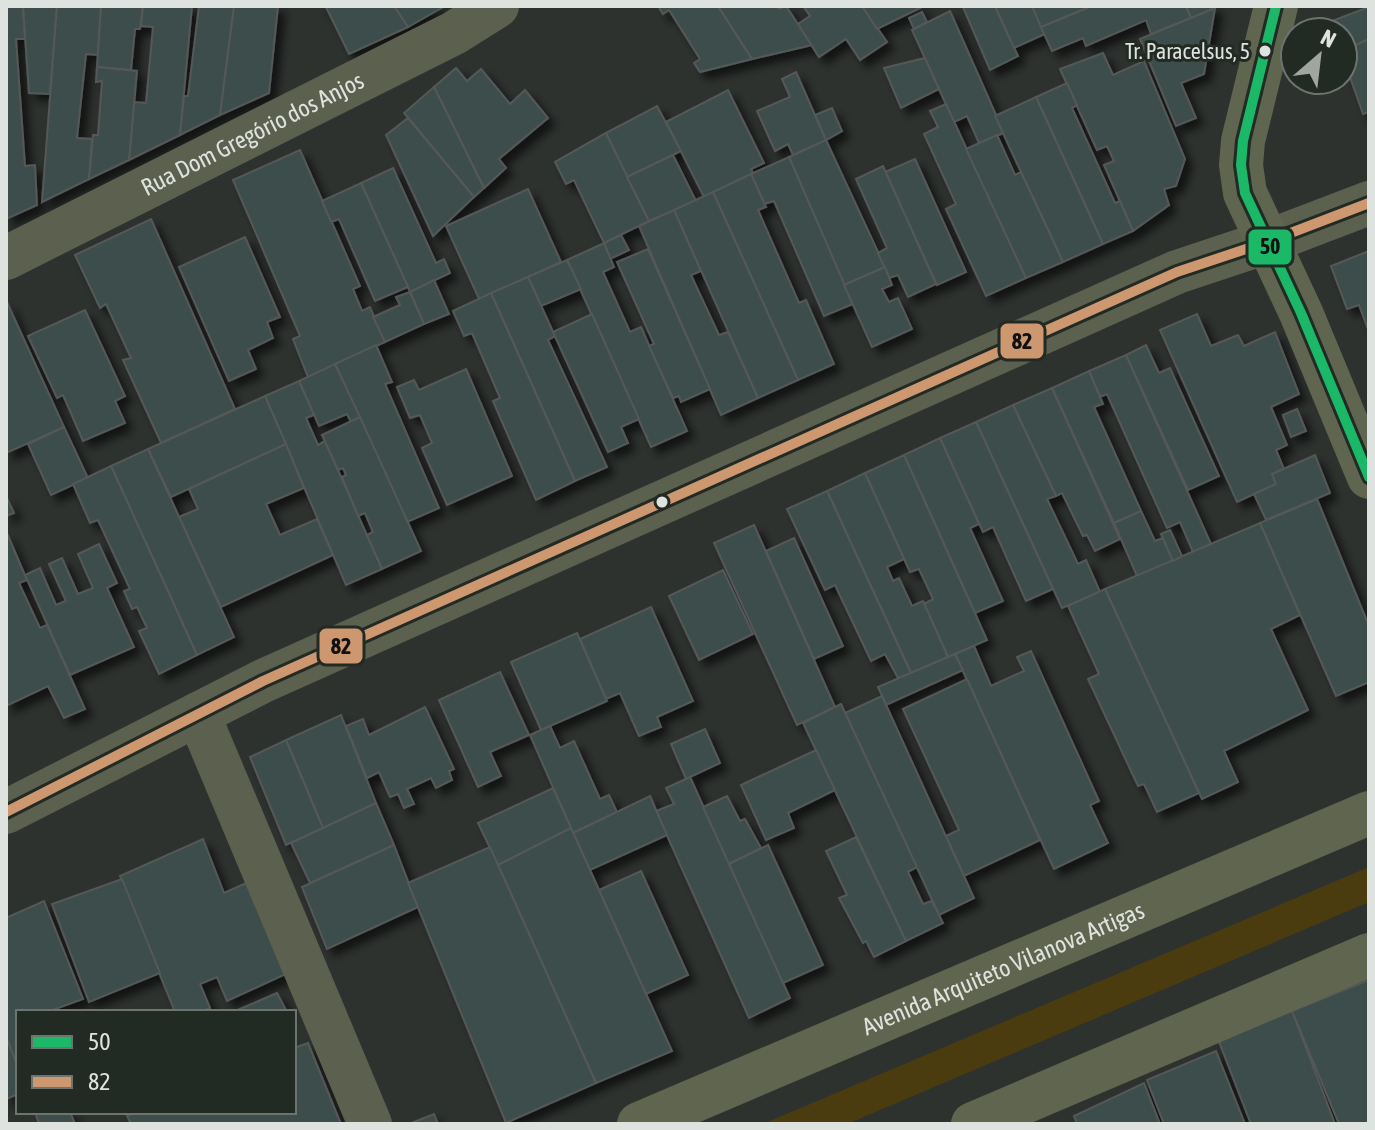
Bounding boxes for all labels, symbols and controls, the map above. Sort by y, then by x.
north arrow [1279,16,1359,96]
text: N [1317,24,1340,53]
place label: Tr. Paracelsus, 5 [1125,38,1250,64]
marker: Tr. Paracelsus, 5 [1257,43,1273,59]
street label: Rua Dom Gregório dos Anjos [137,67,368,201]
line badge: 50 [1247,228,1293,266]
text: 50 [1260,233,1280,259]
line badge: 82 [999,322,1045,360]
text: 82 [1012,328,1032,354]
unlabelled marker [654,494,670,510]
line badge: 82 [318,627,364,665]
text: 82 [331,633,351,659]
street label: Avenida Arquiteto Vilanova Artigas [858,896,1148,1040]
legend [16,1010,296,1114]
text: 50 [88,1028,111,1055]
text: 82 [88,1068,111,1095]

